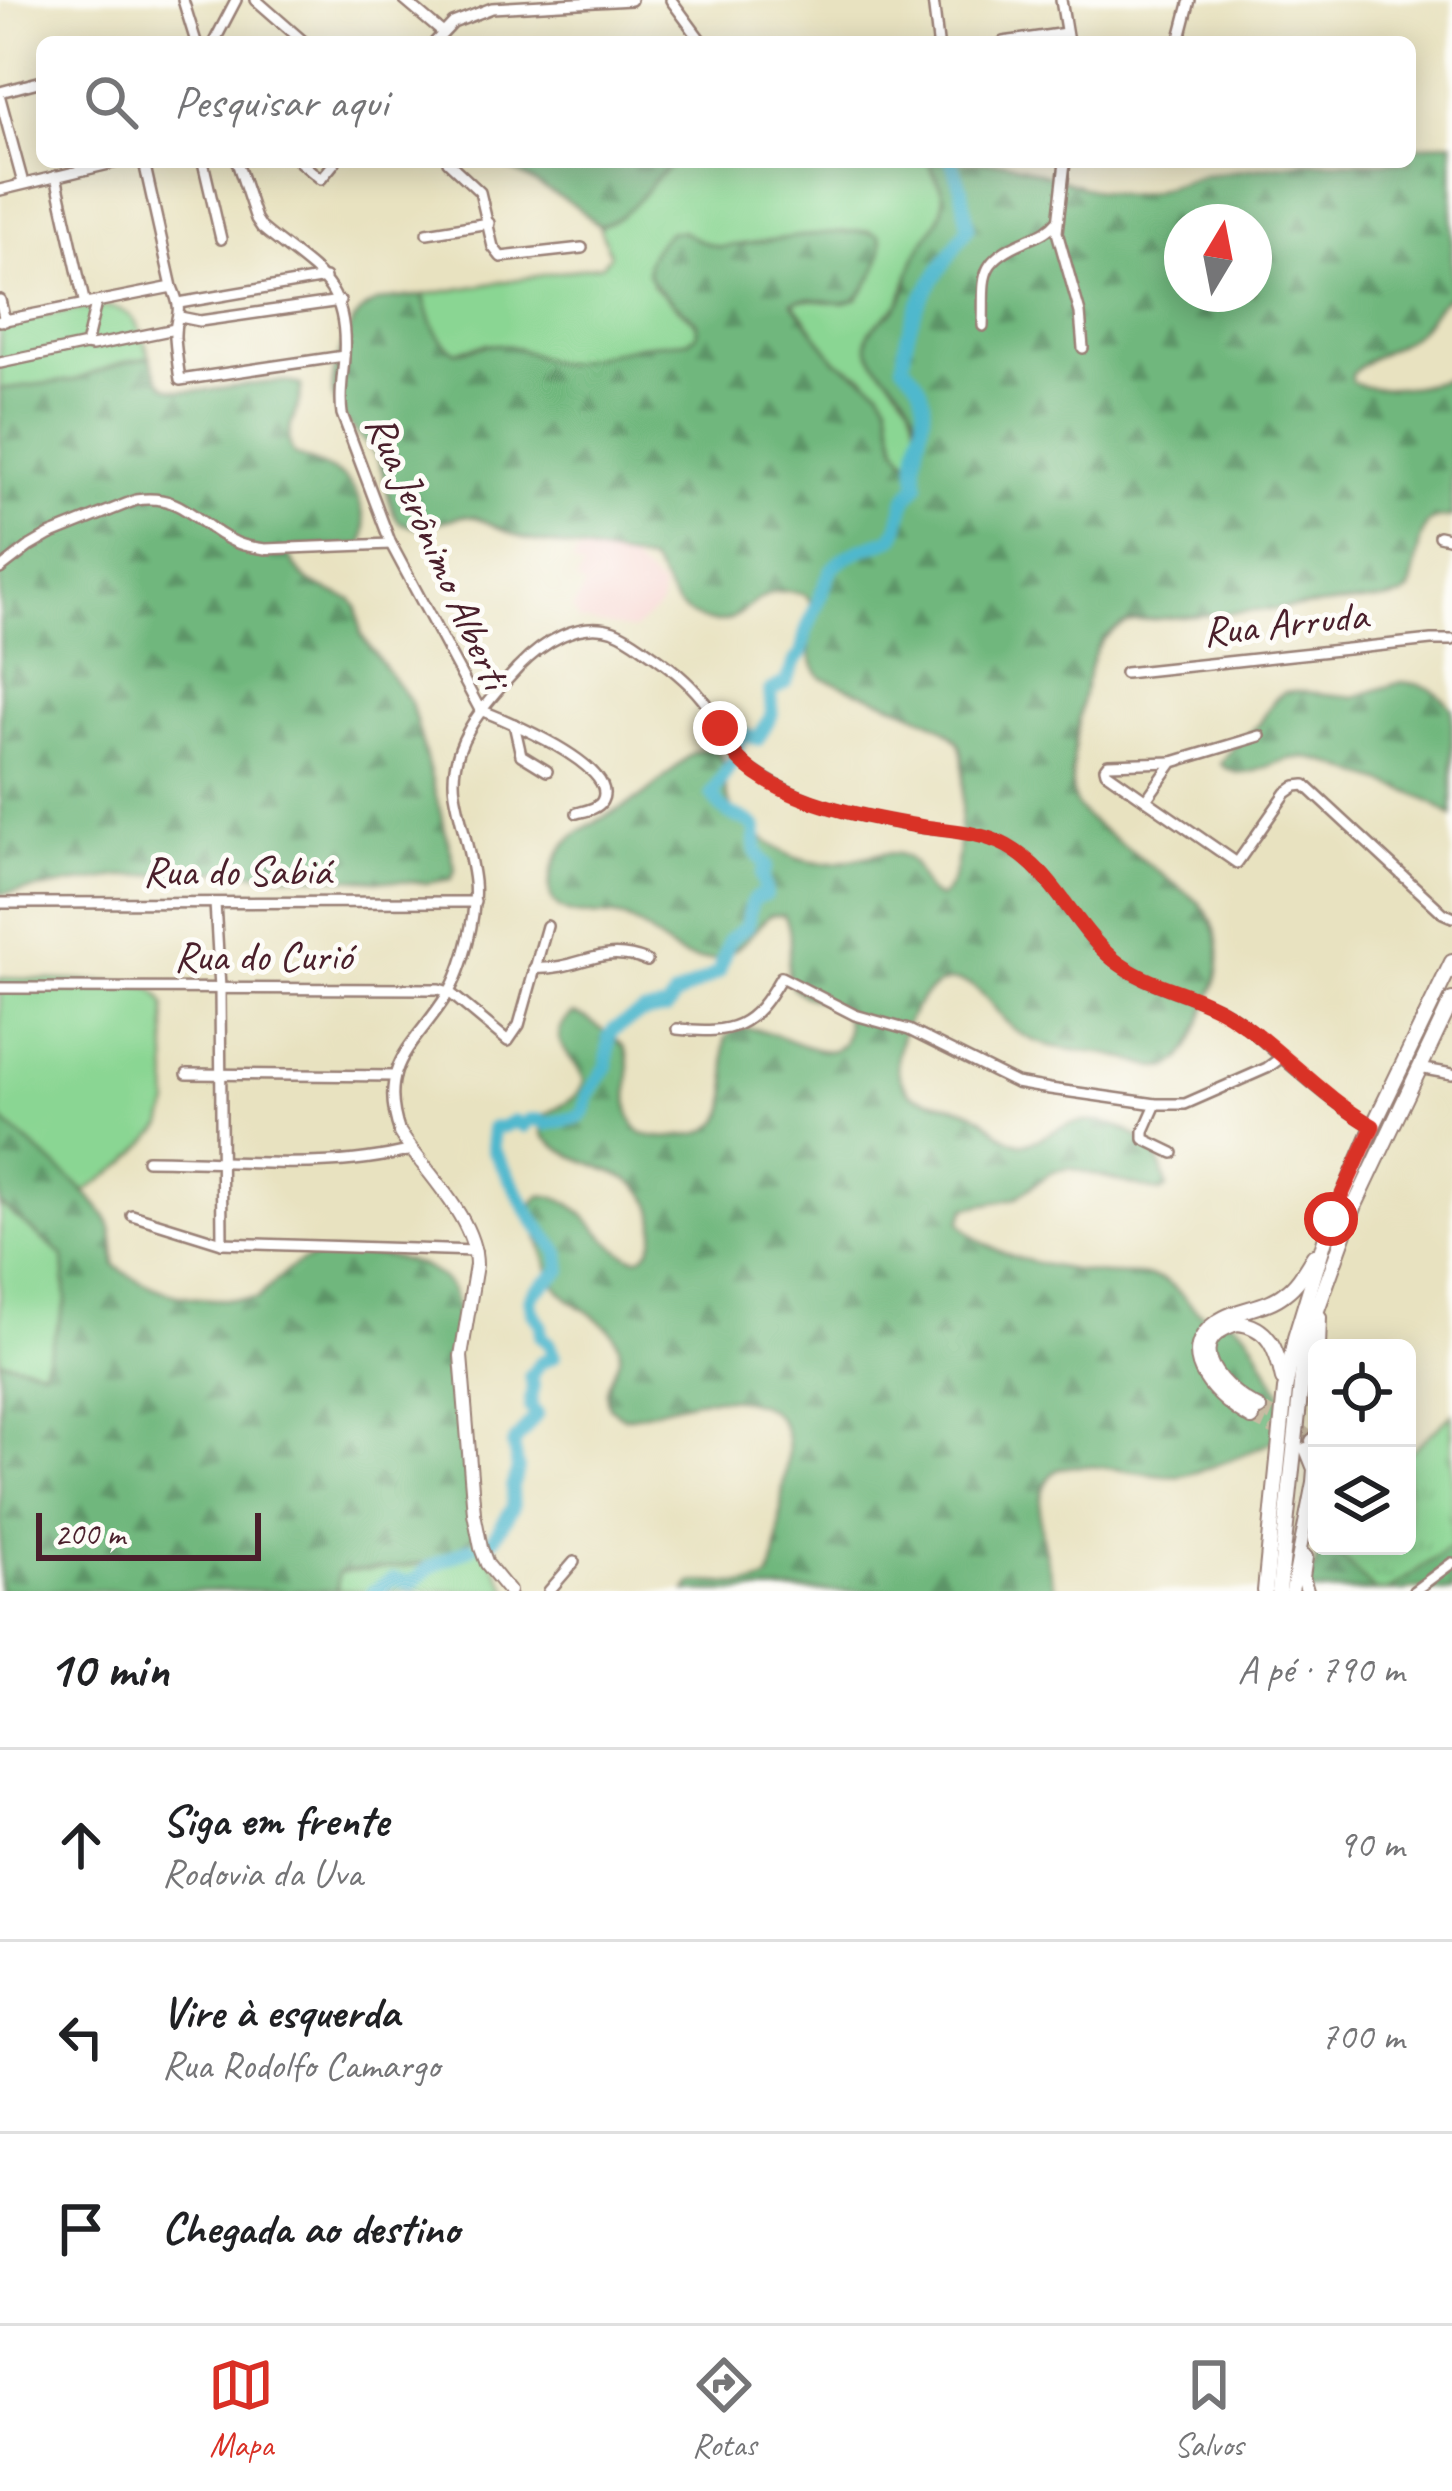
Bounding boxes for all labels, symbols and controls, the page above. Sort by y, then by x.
search box [36,36,1416,168]
icon: search [78,69,144,135]
text: Pesquisar aqui [174,74,388,131]
north arrow [1164,204,1272,312]
street label: Rua Jerônimo Alberti [353,406,524,702]
street label: Rua Arruda [1200,588,1373,658]
route end [693,701,747,755]
street label: Rua do Sabiá [143,845,335,898]
street label: Rua do Curió [174,930,357,983]
route start [1304,1192,1358,1246]
map controls [1308,1339,1416,1555]
button: locate [1308,1339,1416,1447]
button: layers [1308,1447,1416,1555]
scale bar [36,1507,261,1560]
text: 200 m [54,1513,125,1555]
text: 10 min [48,1637,169,1701]
text: A pé · 790 m [1237,1645,1404,1694]
text: Siga em frente [162,1792,389,1849]
icon: ahead [48,1812,114,1878]
text: 90 m [1338,1820,1404,1869]
text: Rodovia da Uva [162,1849,362,1898]
text: Vire à esquerda [162,1984,399,2041]
icon: left [48,2004,114,2070]
text: 700 m [1320,2012,1404,2061]
text: Rua Rodolfo Camargo [162,2041,440,2090]
icon: arrive [48,2196,114,2262]
text: Chegada ao destino [162,2200,459,2257]
tab: Mapa [208,2352,274,2466]
tab: Rotas [691,2352,757,2466]
tab: Salvos [1174,2352,1244,2466]

